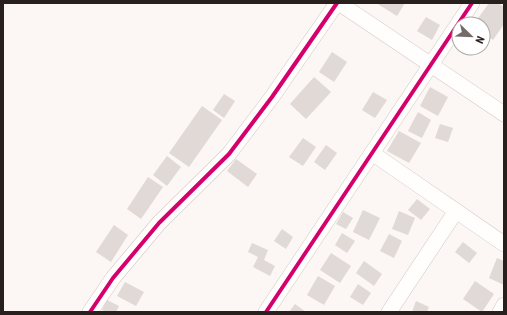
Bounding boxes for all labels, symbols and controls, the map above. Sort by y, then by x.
north arrow [451,16,491,56]
text: N [472,34,487,46]

